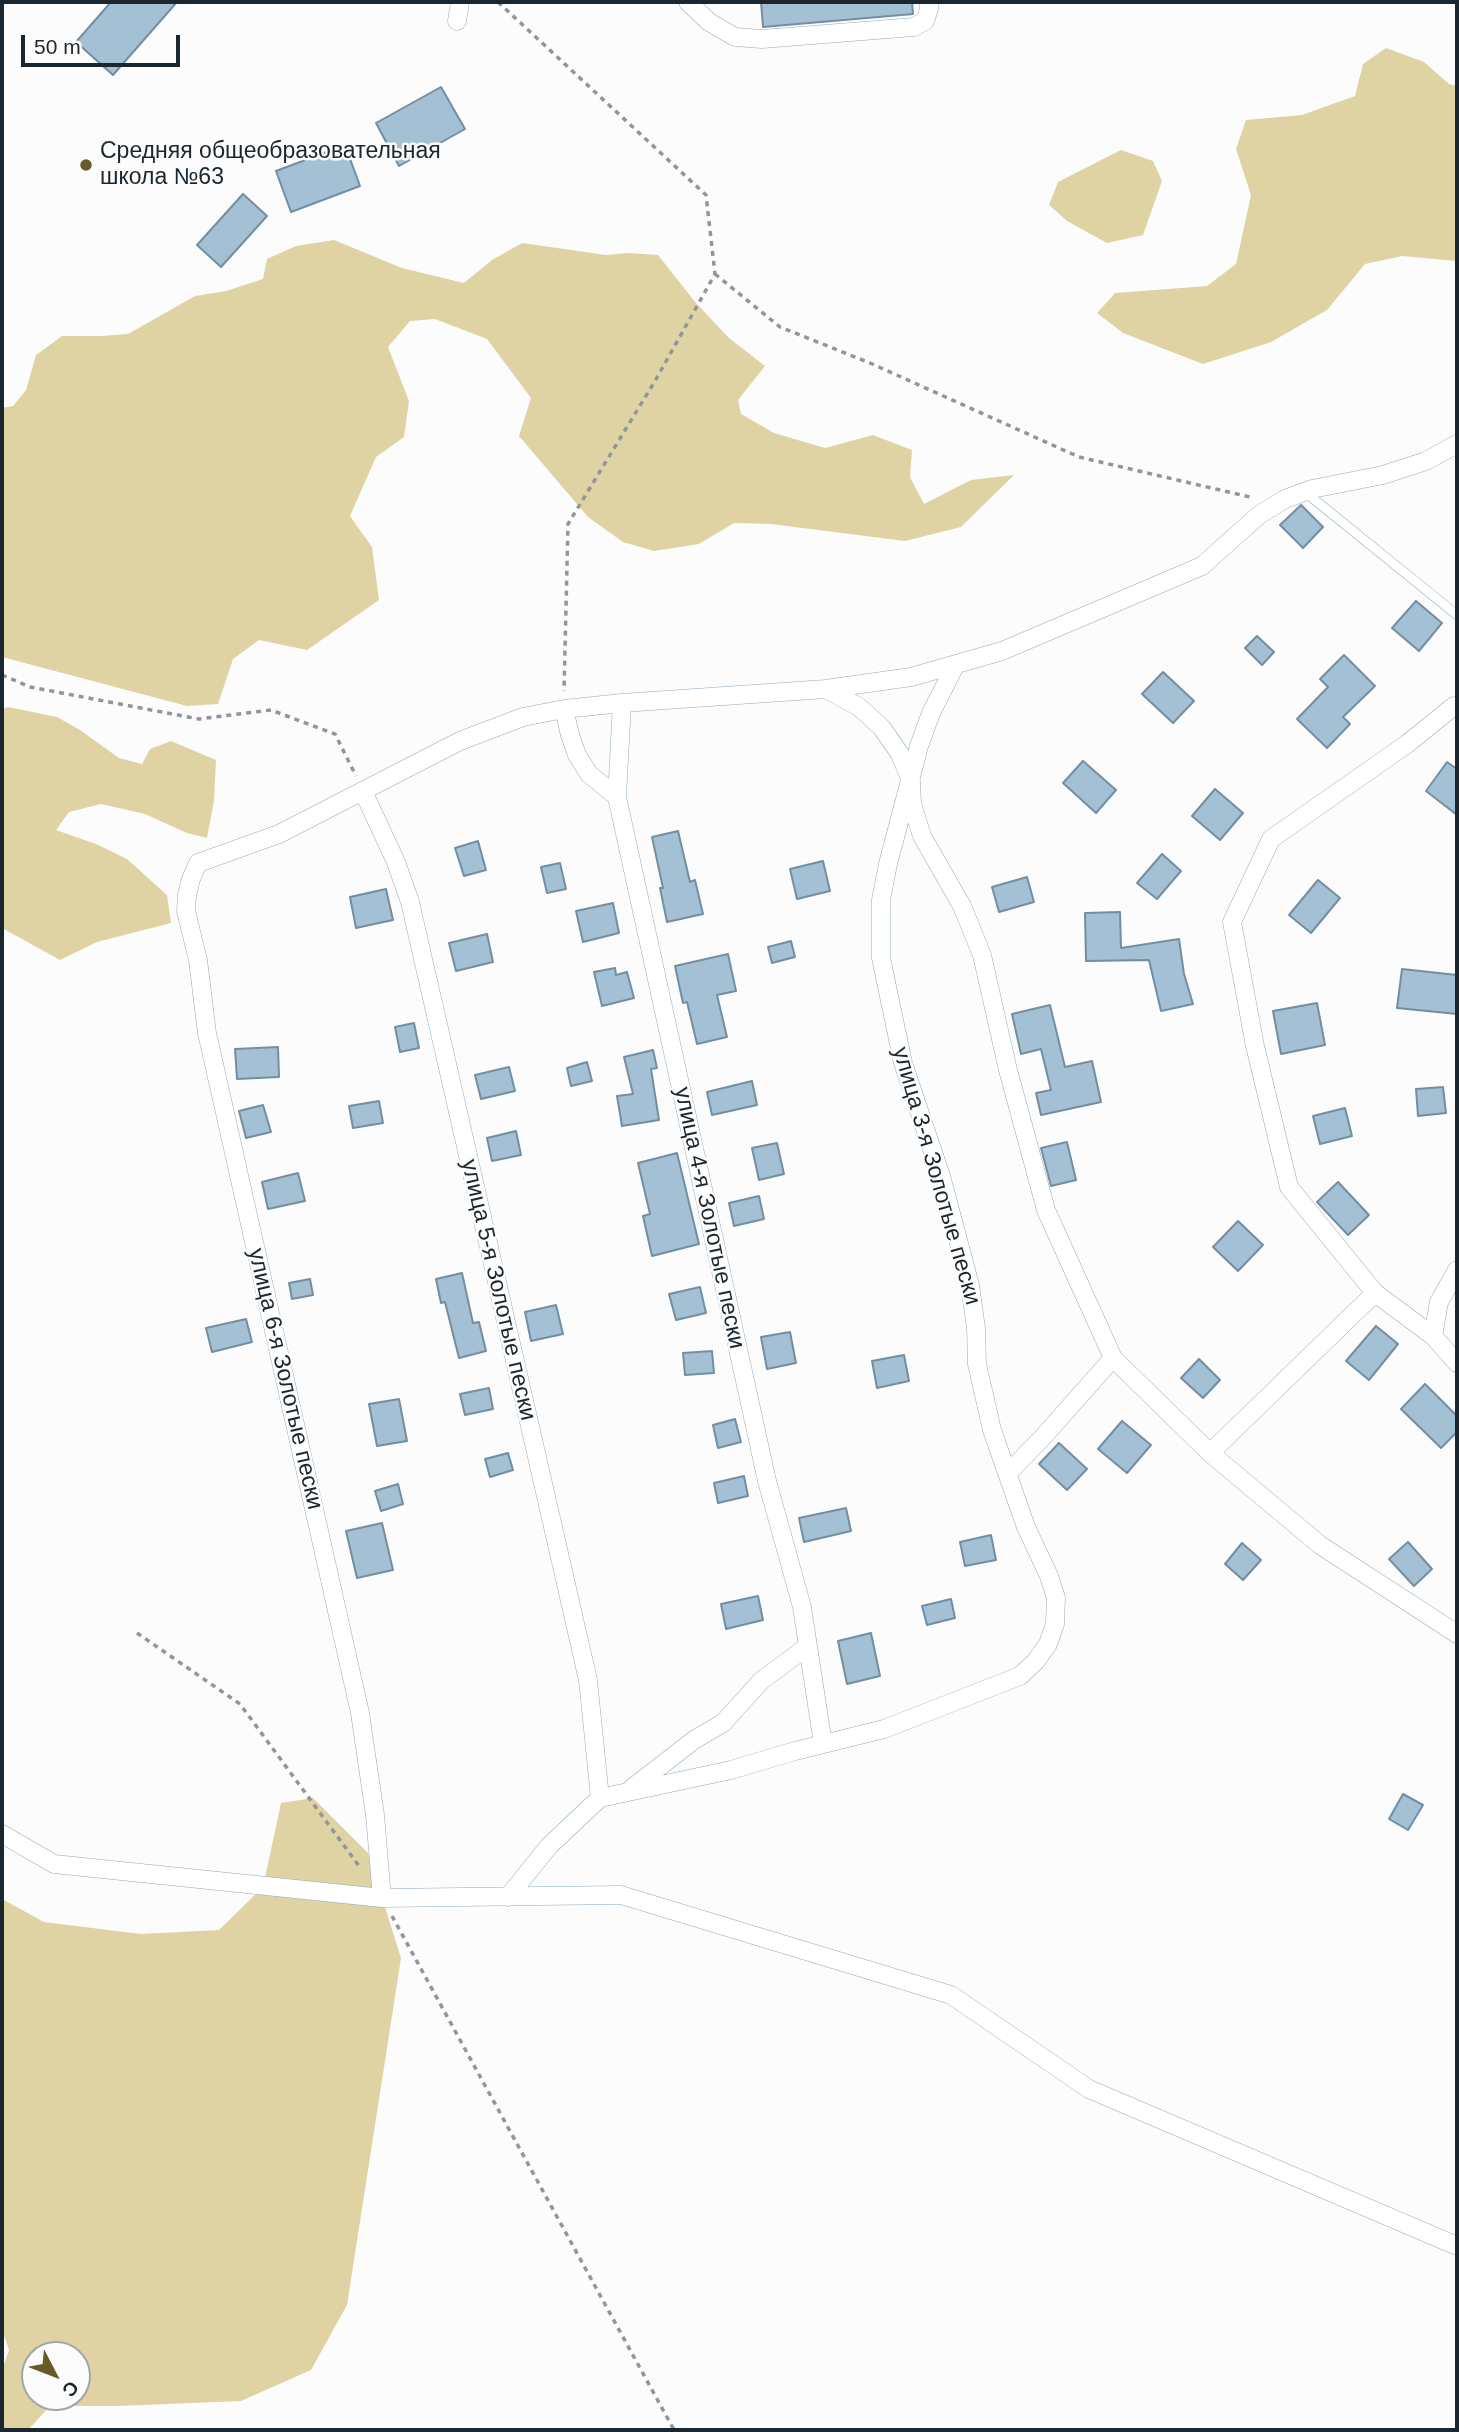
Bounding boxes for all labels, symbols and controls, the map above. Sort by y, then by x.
scale bar [24,21,184,65]
text: 50 m [34,35,81,58]
place label: Средняя общеобразовательная школа №63 [100,138,441,192]
marker: Средняя общеобразовательная школа №63 [78,157,94,173]
street label: улица 3-я Золотые пески [886,1044,986,1308]
street label: улица 4-я Золотые пески [668,1085,750,1351]
street label: улица 5-я Золотые пески [455,1157,541,1423]
street label: улица 6-я Золотые пески [242,1246,328,1512]
north arrow [21,2341,91,2411]
text: С [58,2377,83,2401]

